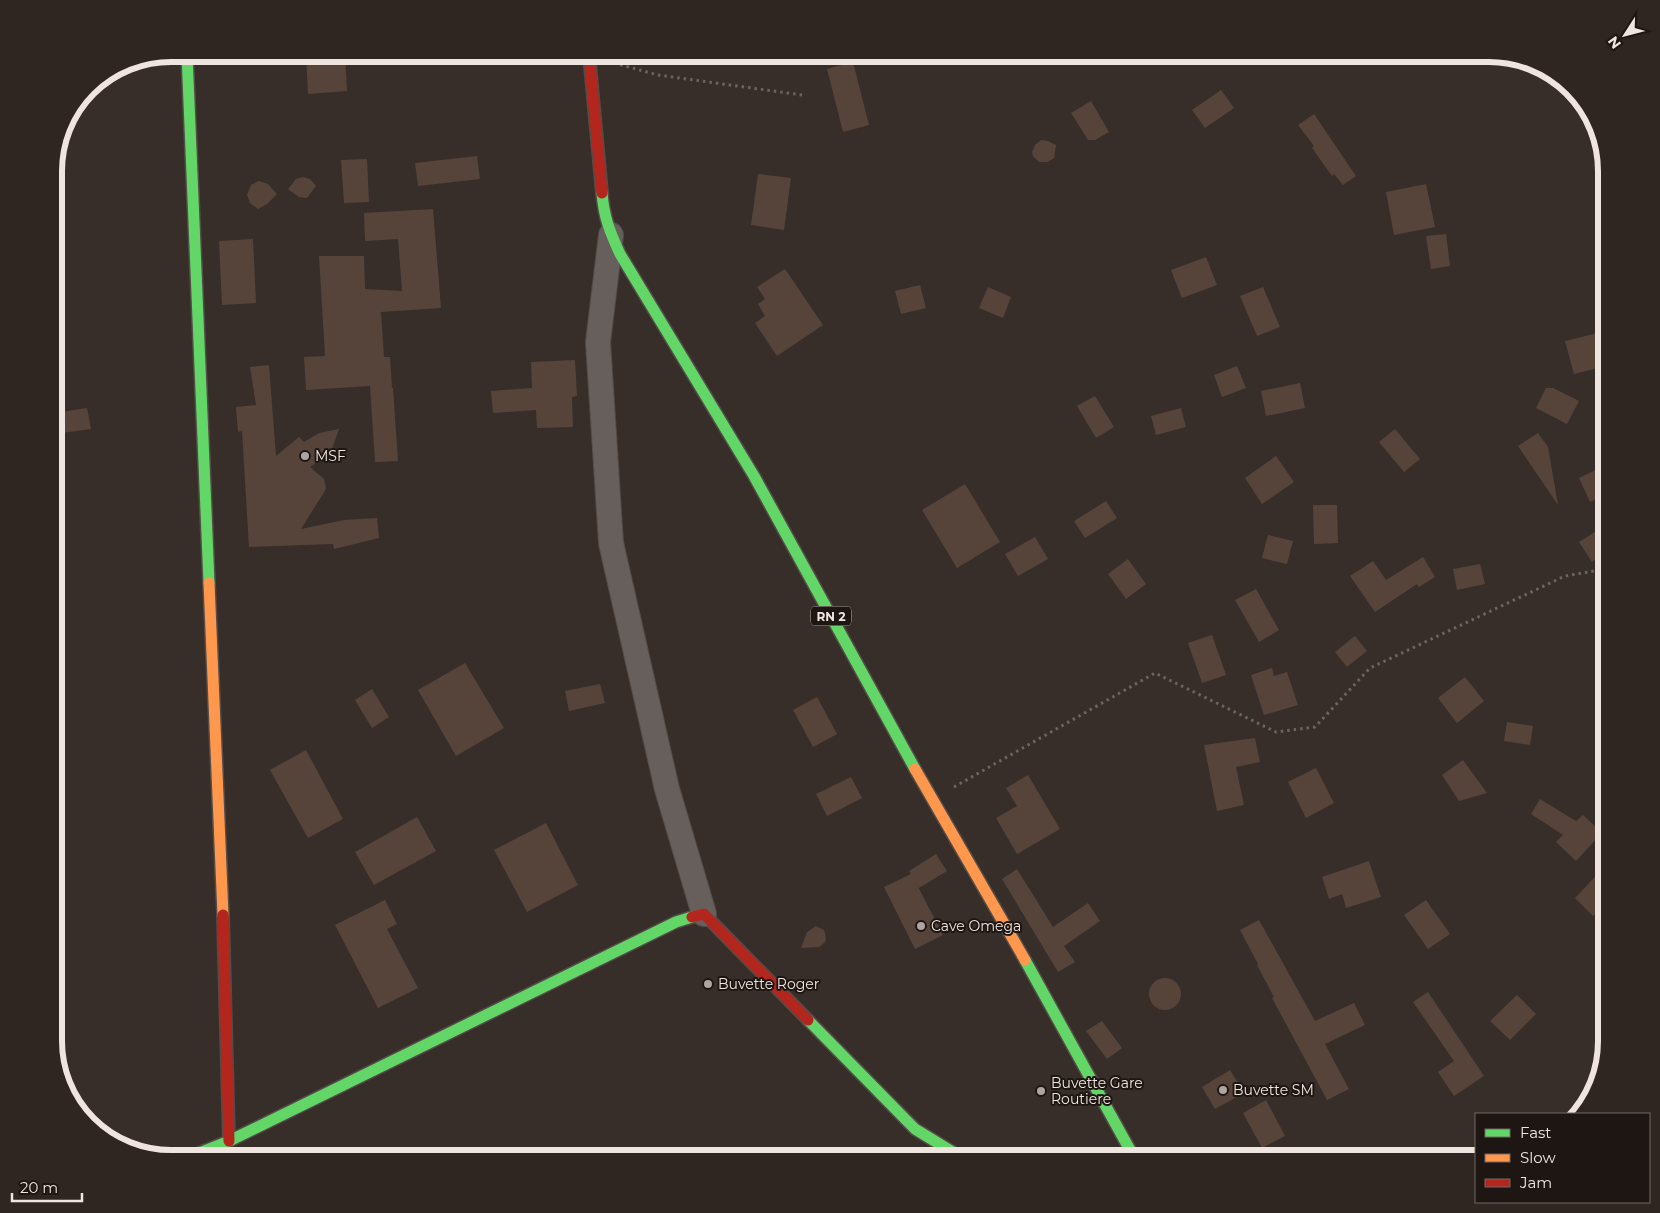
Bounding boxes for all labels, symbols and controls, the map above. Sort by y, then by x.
north arrow [1600,10,1650,60]
text: N [1604,33,1625,53]
place label: MSF [315,447,346,465]
marker: MSF [299,450,311,462]
road number: RN 2 [811,606,851,626]
place label: Cave Omega [931,917,1021,935]
marker: Cave Omega [915,920,927,932]
place label: Buvette Roger [718,975,820,993]
marker: Buvette Roger [702,978,714,990]
place label: Buvette Gare Routiere [1051,1074,1143,1108]
place label: Buvette SM [1233,1081,1314,1099]
marker: Buvette SM [1217,1084,1229,1096]
marker: Buvette Gare Routiere [1035,1085,1047,1097]
legend [1475,1113,1650,1203]
text: Fast [1520,1123,1551,1142]
text: Slow [1520,1148,1556,1167]
scale bar [12,1170,82,1202]
text: Jam [1519,1173,1552,1192]
text: 20 m [20,1178,58,1197]

